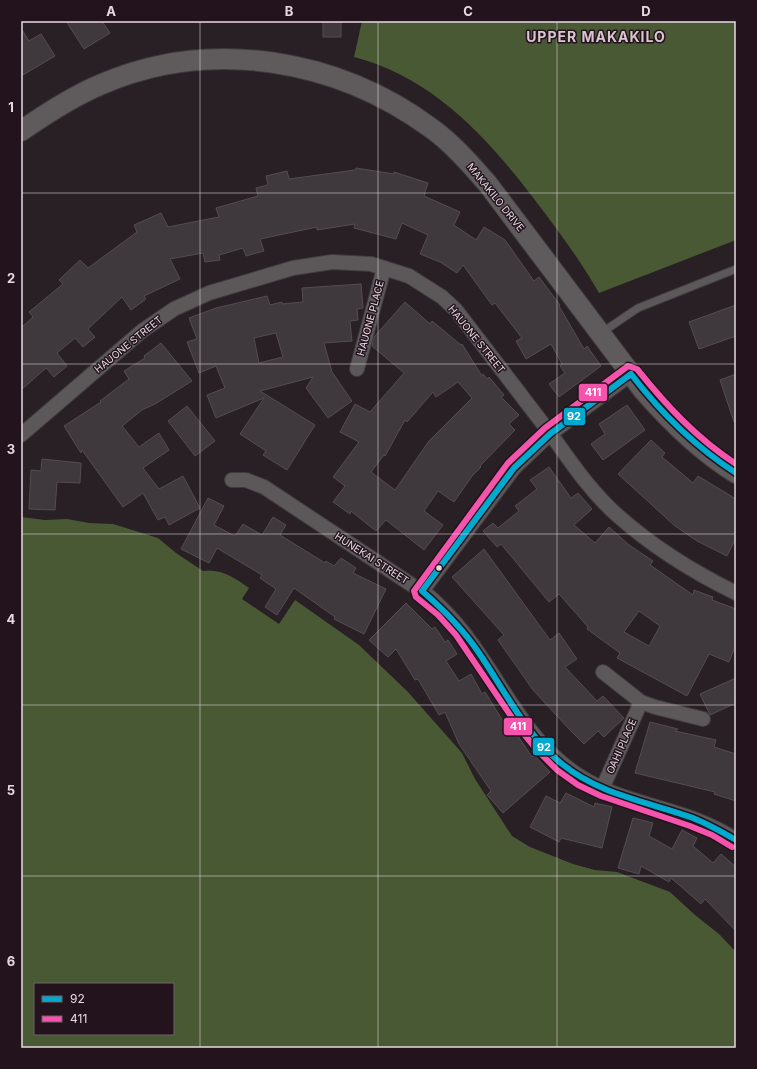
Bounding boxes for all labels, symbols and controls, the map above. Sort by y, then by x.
text: A [106,3,116,19]
text: B [285,3,294,19]
text: C [463,3,473,19]
text: D [641,3,651,19]
district label: UPPER MAKAKILO [526,28,666,45]
text: 1 [8,99,14,115]
street label: MAKAKILO DRIVE [465,161,527,233]
text: 2 [7,270,15,286]
street label: HAUONE PLACE [354,279,386,357]
street label: HAUONE STREET [446,303,508,375]
street label: HAUONE STREET [92,313,164,375]
line badge: 411 [578,383,608,402]
text: 411 [585,385,602,399]
line badge: 92 [563,407,586,426]
text: 92 [567,409,581,423]
text: 3 [7,441,15,457]
street label: HUNEKAI STREET [333,530,411,586]
unlabelled marker [434,563,444,573]
text: 4 [7,611,16,627]
line badge: 411 [503,717,533,736]
street label: OAHI PLACE [604,717,638,775]
text: 411 [510,719,527,733]
line badge: 92 [532,737,555,756]
text: 92 [537,740,551,754]
text: 5 [7,782,15,798]
text: 6 [7,953,15,969]
legend [34,983,174,1035]
text: 92 [70,991,85,1006]
text: 411 [70,1011,87,1026]

